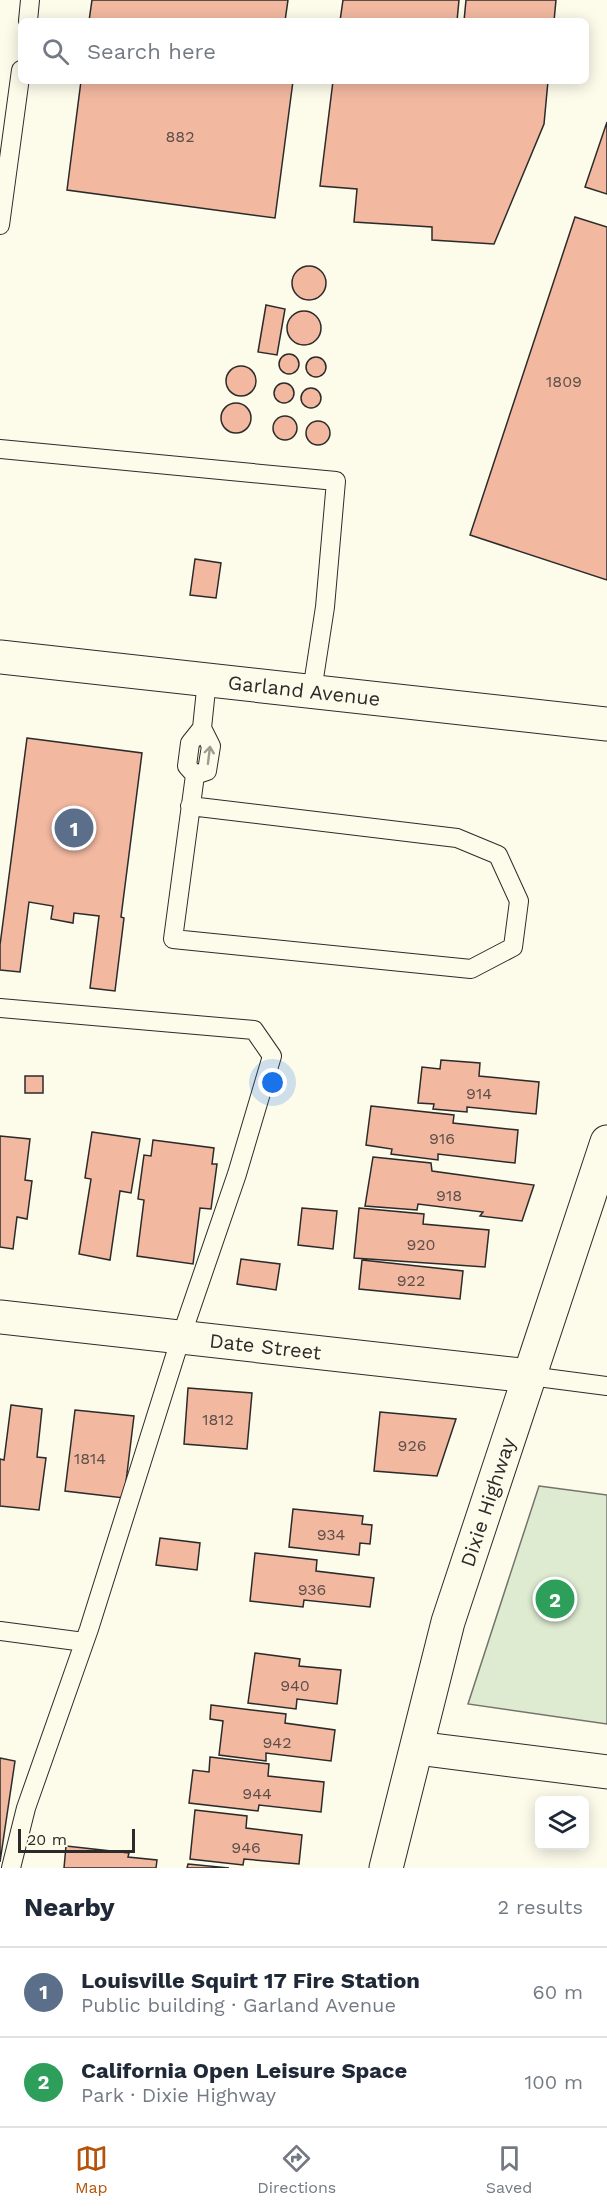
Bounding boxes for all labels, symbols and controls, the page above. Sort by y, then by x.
search box [18,18,589,84]
icon: search [39,35,72,68]
text: Search here [87,39,216,64]
house number: 882 [165,127,195,146]
house number: 1809 [546,372,582,391]
street label: Garland Avenue [227,670,382,711]
one-way arrow [204,745,215,765]
pin: 1 [54,806,94,850]
your location [258,1068,287,1097]
house number: 914 [466,1084,492,1103]
house number: 916 [429,1129,455,1148]
house number: 918 [436,1186,462,1205]
house number: 920 [406,1235,436,1254]
house number: 922 [397,1271,425,1290]
street label: Date Street [208,1328,323,1365]
house number: 1812 [202,1410,234,1429]
street label: Dixie Highway [455,1434,520,1570]
house number: 926 [398,1436,426,1455]
house number: 1814 [74,1449,106,1468]
house number: 934 [317,1525,346,1544]
pin: 2 [536,1576,574,1622]
house number: 936 [298,1580,326,1599]
house number: 940 [280,1676,310,1695]
house number: 942 [263,1733,291,1752]
house number: 944 [242,1784,272,1803]
map controls [535,1796,589,1850]
button: layers [535,1796,589,1850]
scale bar [18,1826,135,1854]
text: 20 m [27,1830,67,1849]
house number: 946 [231,1838,261,1857]
text: Nearby [24,1892,115,1922]
text: 2 results [498,1895,583,1919]
text: Louisville Squirt 17 Fire Station [81,1968,420,1993]
text: 1 [39,1980,48,2004]
text: 60 m [533,1980,583,2004]
text: Public building · Garland Avenue [81,1993,396,2017]
text: California Open Leisure Space [81,2058,407,2083]
text: 2 [38,2070,49,2094]
text: 100 m [524,2070,583,2094]
text: Park · Dixie Highway [81,2083,276,2107]
tab: Map [75,2142,108,2197]
tab: Directions [257,2142,336,2197]
tab: Saved [486,2142,532,2197]

